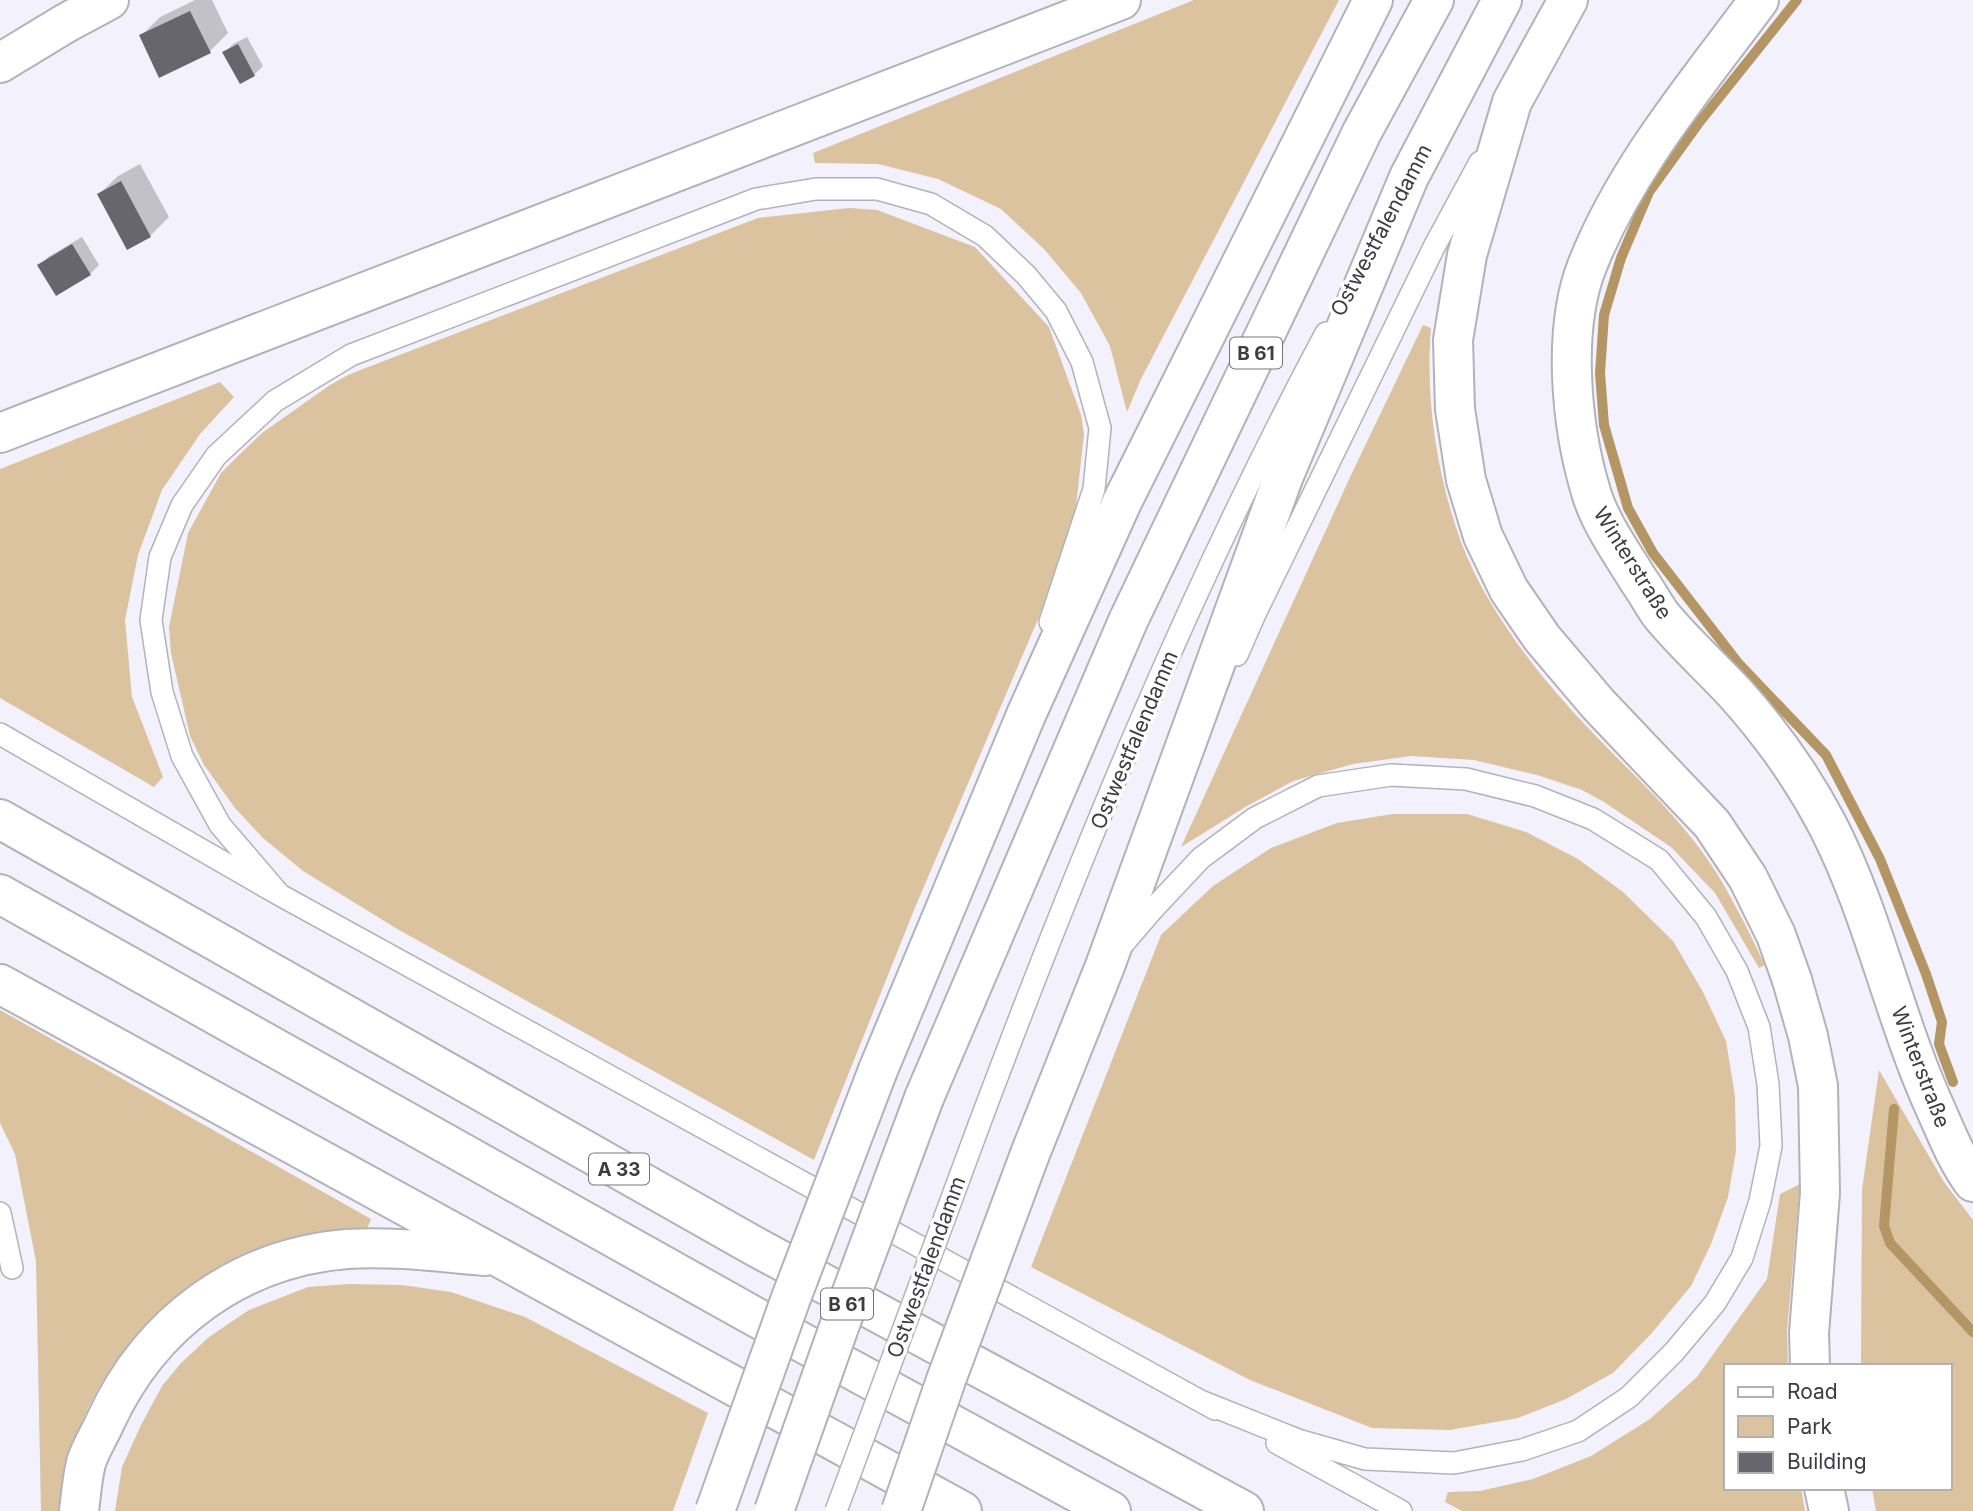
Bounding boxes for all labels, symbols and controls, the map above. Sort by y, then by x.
street label: Ostwestfalendamm [1325,140,1437,320]
road number: B 61 [1230,338,1282,368]
street label: Winterstraße [1589,502,1677,624]
street label: Ostwestfalendamm [1085,647,1183,833]
street label: Winterstraße [1886,1003,1956,1131]
road number: A 33 [589,1154,649,1184]
street label: Ostwestfalendamm [882,1173,970,1361]
road number: B 61 [821,1288,873,1320]
legend [1724,1364,1952,1490]
text: Road [1787,1379,1838,1404]
text: Park [1787,1414,1832,1439]
text: Building [1787,1449,1867,1474]

